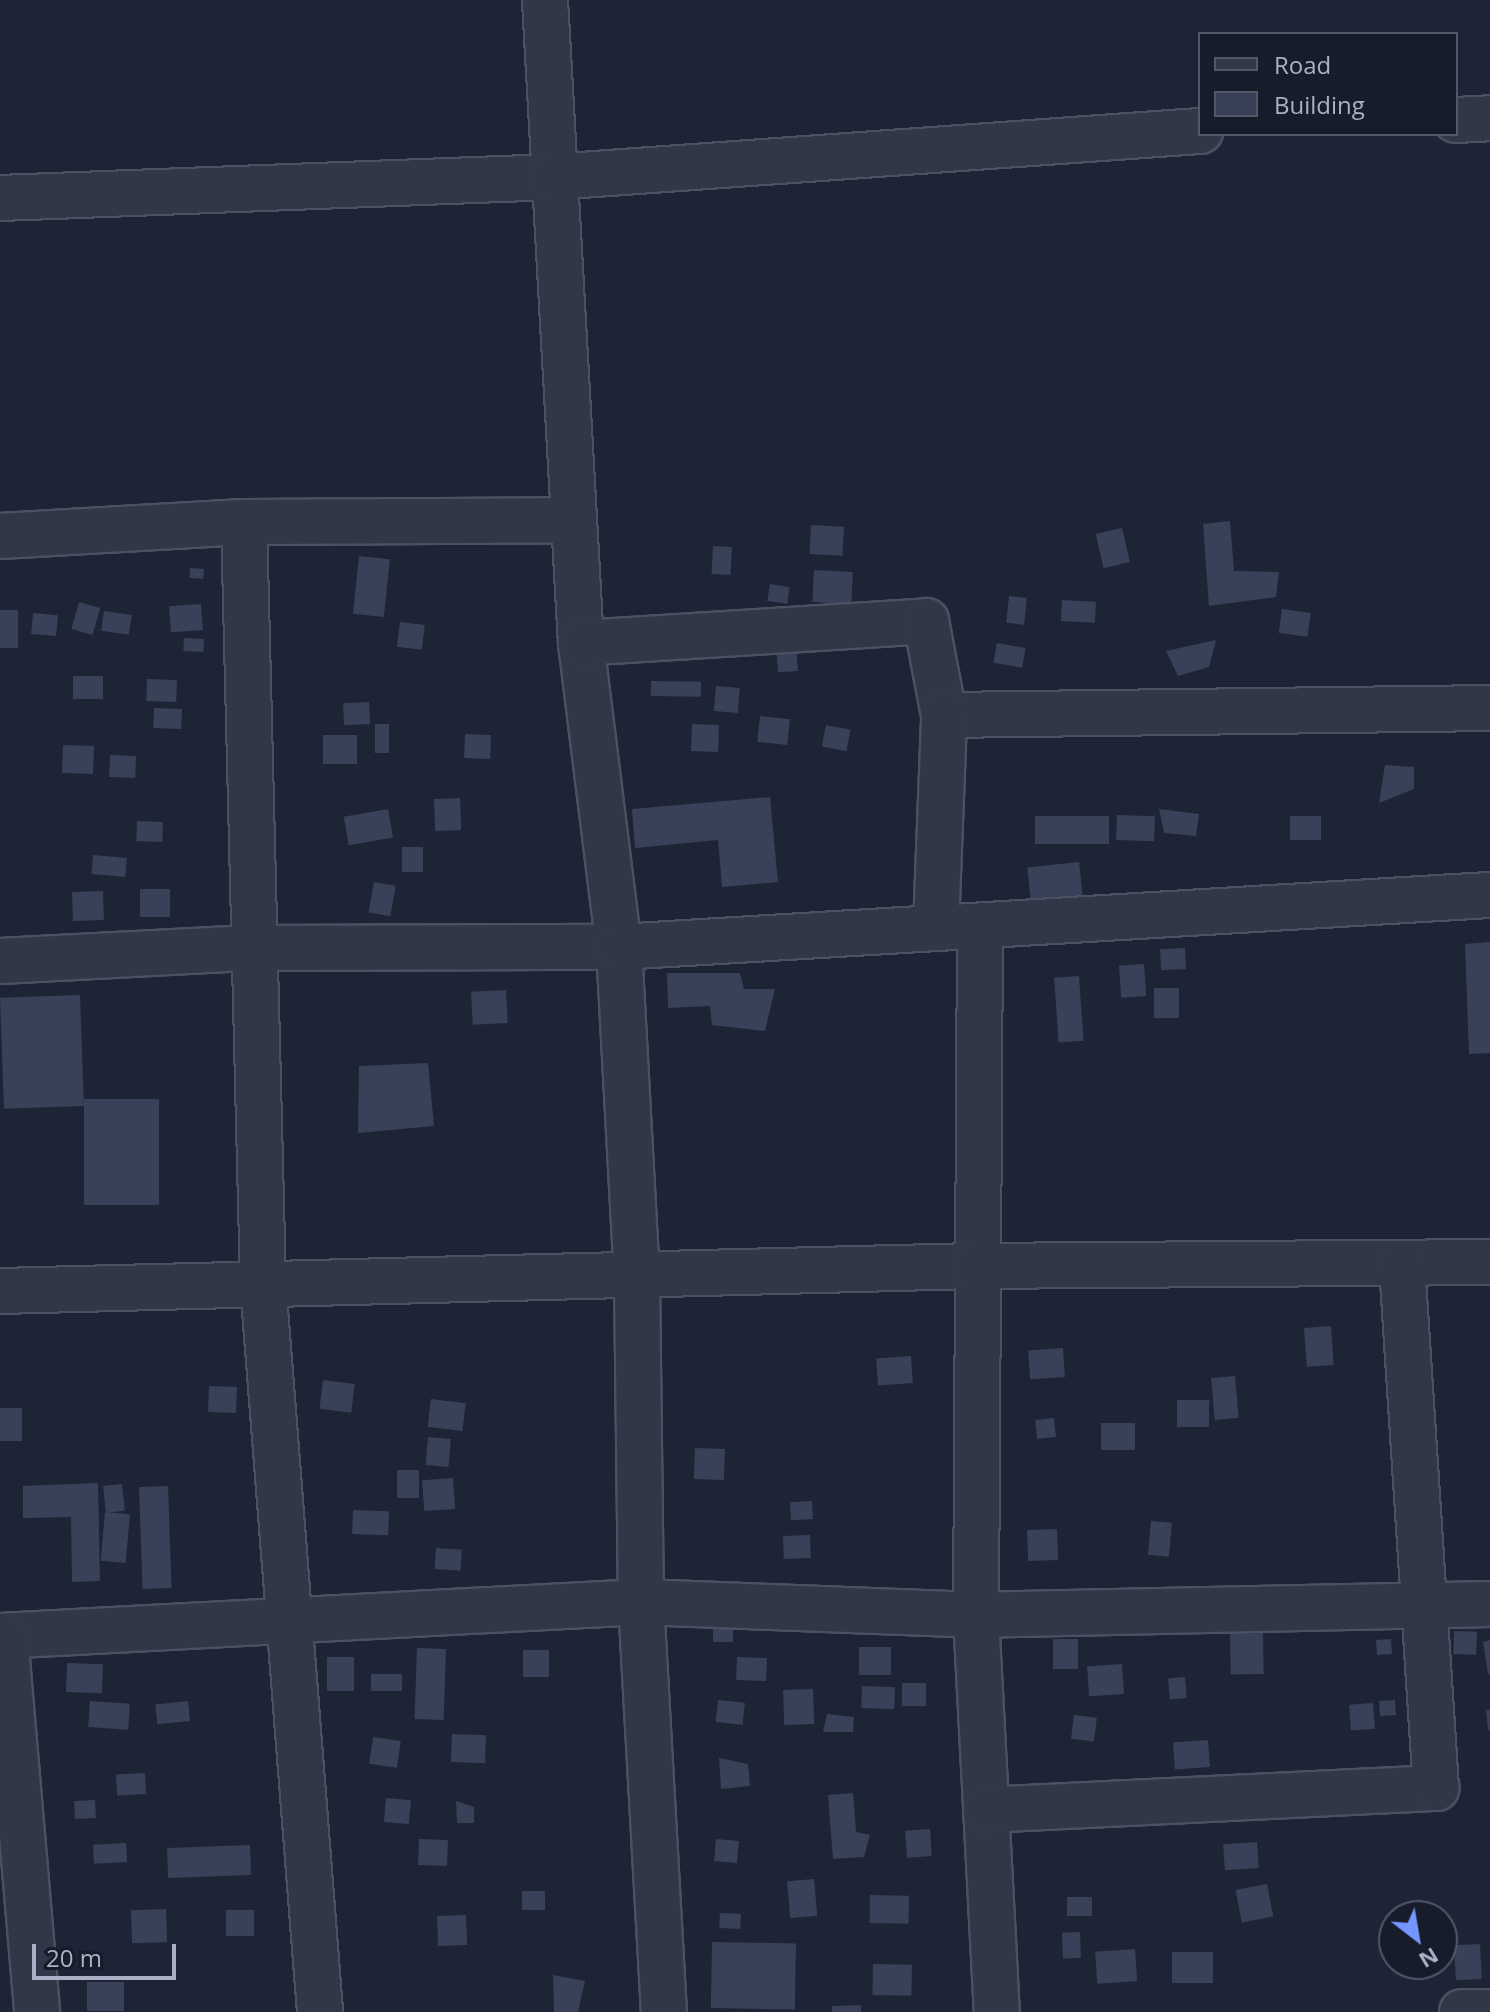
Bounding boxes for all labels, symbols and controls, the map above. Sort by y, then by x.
legend [1198,32,1458,136]
text: Road [1274,48,1331,81]
text: Building [1274,88,1365,121]
north arrow [1378,1900,1458,1980]
scale bar [36,1928,180,1978]
text: 20 m [46,1941,102,1974]
text: N [1414,1941,1445,1976]

